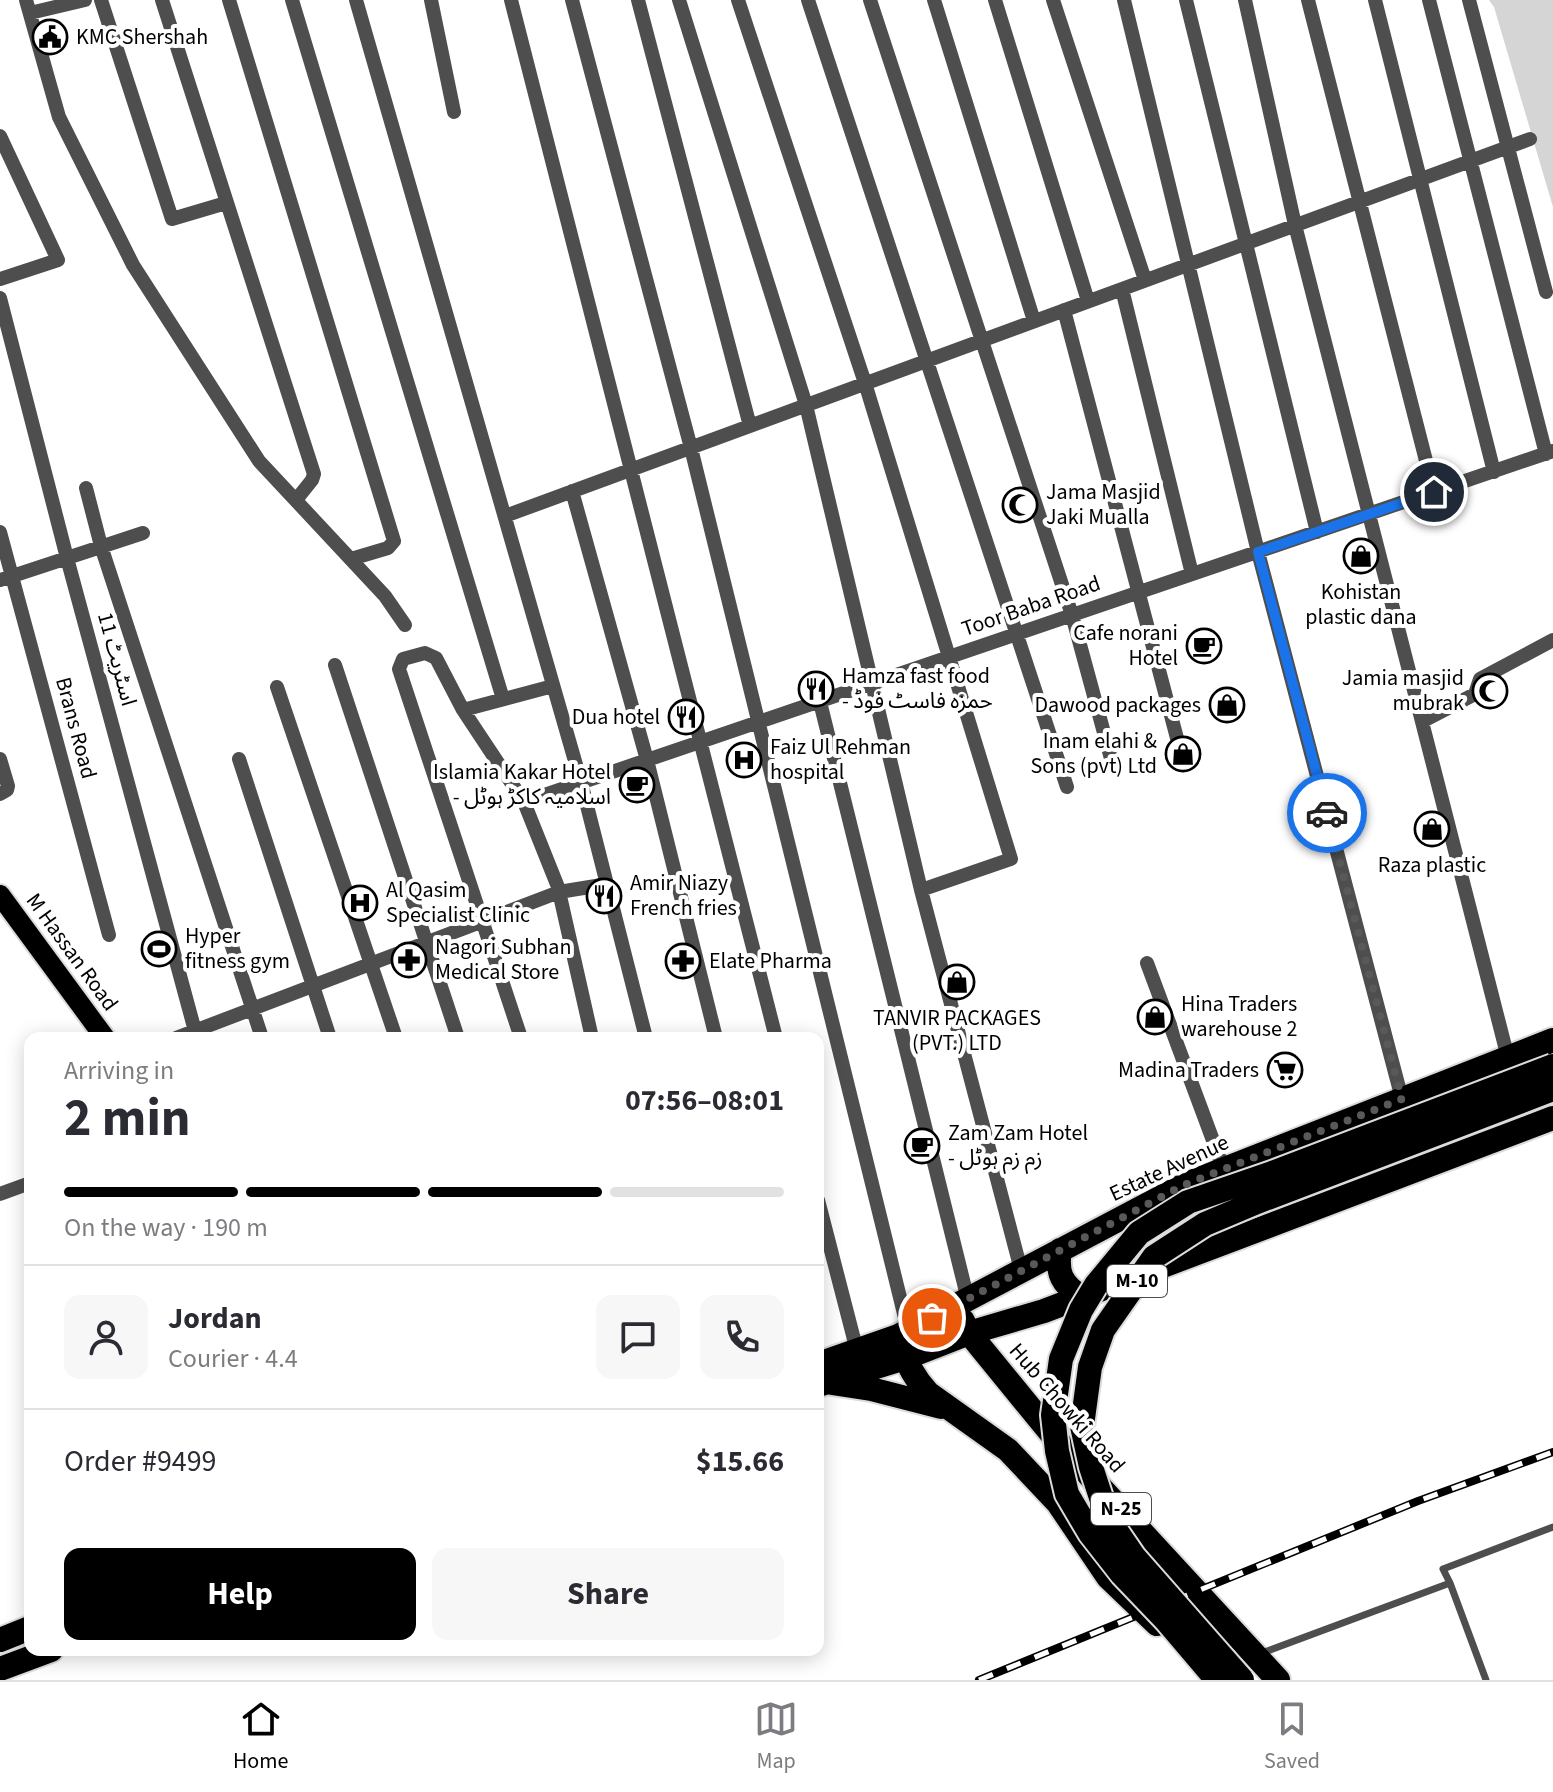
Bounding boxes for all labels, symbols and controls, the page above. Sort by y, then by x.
public building icon: KMC Shershah [31,18,69,56]
place label: KMC Shershah [76,21,208,53]
pin [1400,458,1468,526]
icon: home [1412,470,1456,514]
place label: Jama Masjid Jaki Mualla [1046,476,1161,533]
mosque icon: Jama Masjid Jaki Mualla [1001,486,1039,524]
shop icon: Kohistan plastic dana [1342,537,1380,575]
street label: Toor Baba Road [957,567,1105,645]
place label: Kohistan plastic dana [1305,576,1417,633]
street label: اسٹریٹ 11 [89,609,145,709]
place label: Cafe norani Hotel [1073,617,1178,674]
cafe icon: Cafe norani Hotel [1185,627,1223,665]
place label: Hamza fast food - حمزہ فاسٹ فوڈ [842,660,993,717]
place label: Jamia masjid mubrak [1342,662,1464,719]
restaurant icon: Hamza fast food - حمزہ فاسٹ فوڈ [797,670,835,708]
mosque icon: Jamia masjid mubrak [1471,672,1509,710]
street label: Brans Road [47,674,105,782]
shop icon: Dawood packages [1208,686,1246,724]
place label: Dawood packages [1034,689,1201,721]
restaurant icon: Dua hotel [667,698,705,736]
place label: Dua hotel [572,701,660,733]
place label: Inam elahi & Sons (pvt) Ltd [1031,725,1158,782]
place label: Faiz Ul Rehman hospital [770,731,911,788]
shop icon: Inam elahi & Sons (pvt) Ltd [1164,735,1202,773]
hospital icon: Faiz Ul Rehman hospital [725,741,763,779]
place label: Islamia Kakar Hotel - اسلامیہ کاکڑ ہوٹل [433,756,611,813]
cafe icon: Islamia Kakar Hotel - اسلامیہ کاکڑ ہوٹل [618,766,656,804]
courier [1287,773,1367,853]
icon: car [1305,791,1349,835]
shop icon: Raza plastic [1413,810,1451,848]
place label: Raza plastic [1378,849,1486,881]
place label: Amir Niazy French fries [630,867,737,924]
place label: Al Qasim Specialist Clinic [386,874,530,931]
restaurant icon: Amir Niazy French fries [585,877,623,915]
hospital icon: Al Qasim Specialist Clinic [341,884,379,922]
street label: M Hassan Road [18,886,126,1018]
place label: Hyper fitness gym [185,920,290,977]
sports icon: Hyper fitness gym [140,930,178,968]
place label: Nagori Subhan Medical Store [435,931,571,988]
pharmacy icon: Nagori Subhan Medical Store [390,941,428,979]
pharmacy icon: Elate Pharma [664,942,702,980]
place label: Elate Pharma [709,945,832,977]
shop icon: TANVIR PACKAGES (PVT.) LTD [938,963,976,1001]
place label: Hina Traders warehouse 2 [1181,988,1297,1045]
shop icon: Hina Traders warehouse 2 [1136,998,1174,1036]
place label: TANVIR PACKAGES (PVT.) LTD [873,1002,1041,1059]
supermarket icon: Madina Traders [1266,1051,1304,1089]
text: Arriving in [64,1052,174,1089]
place label: Madina Traders [1118,1054,1259,1086]
text: 07:56–08:01 [625,1079,784,1122]
text: 2 min [64,1082,191,1156]
place label: Zam Zam Hotel - زم زم ہوٹل [948,1117,1088,1174]
street label: Estate Avenue [1104,1126,1234,1210]
cafe icon: Zam Zam Hotel - زم زم ہوٹل [903,1127,941,1165]
text: On the way · 190 m [64,1209,268,1246]
road number: M-10 [1107,1265,1167,1297]
pin [898,1284,966,1352]
button: person [64,1295,148,1379]
button: chat [596,1295,680,1379]
button: phone [700,1295,784,1379]
icon: bag [910,1296,954,1340]
text: Jordan [168,1297,262,1340]
street label: Hub Chowki Road [1001,1336,1133,1480]
text: Courier · 4.4 [168,1340,298,1377]
text: Order #9499 [64,1440,217,1483]
text: $15.66 [696,1440,784,1483]
road number: N-25 [1091,1493,1151,1525]
button: Help [64,1548,416,1640]
button: Share [432,1548,784,1640]
tab: Home [233,1697,288,1777]
tab: Map [754,1697,798,1777]
tab: Saved [1264,1697,1320,1777]

